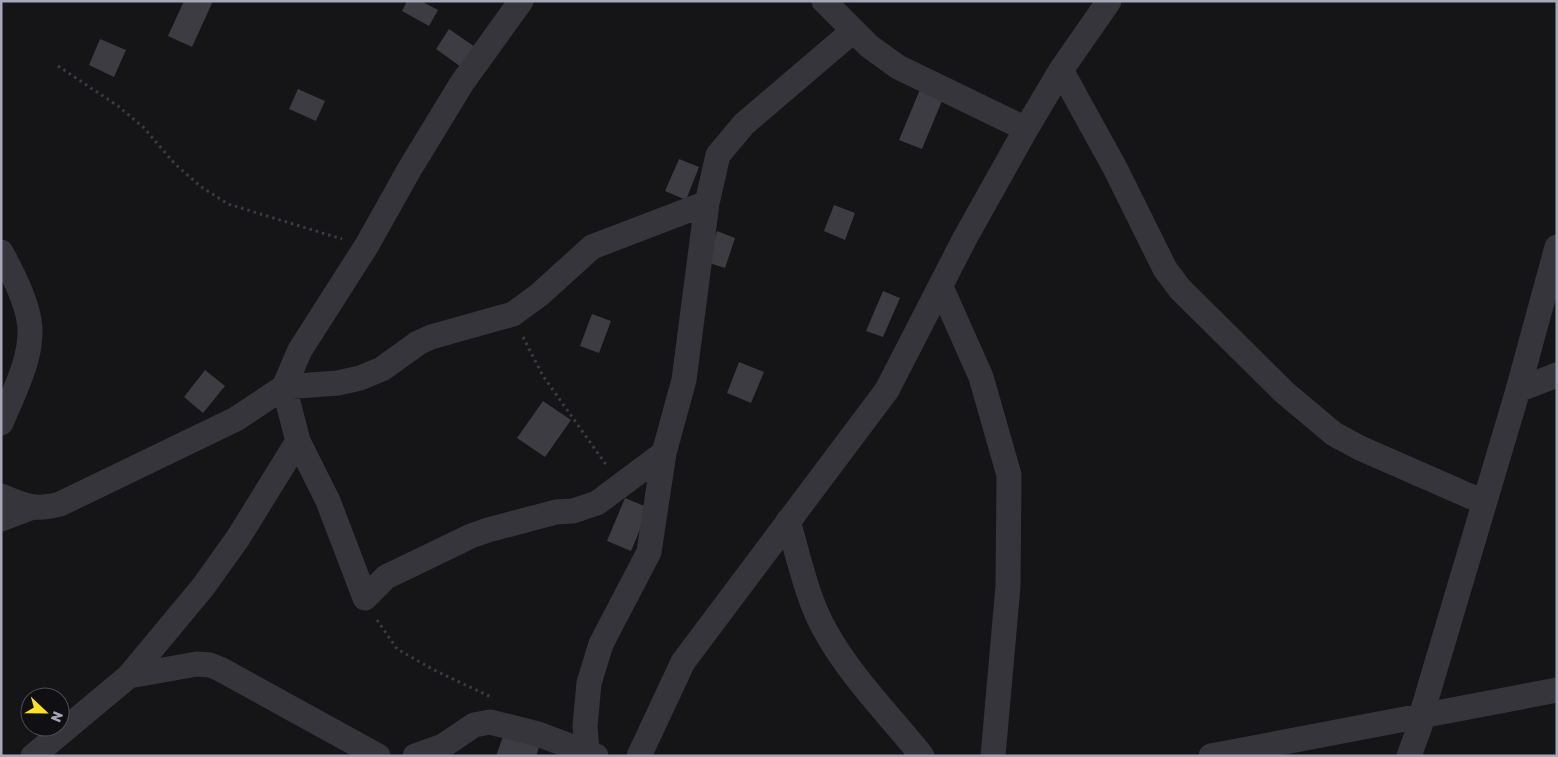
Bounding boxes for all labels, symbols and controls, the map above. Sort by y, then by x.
north arrow [20,687,70,737]
text: N [47,709,66,725]

